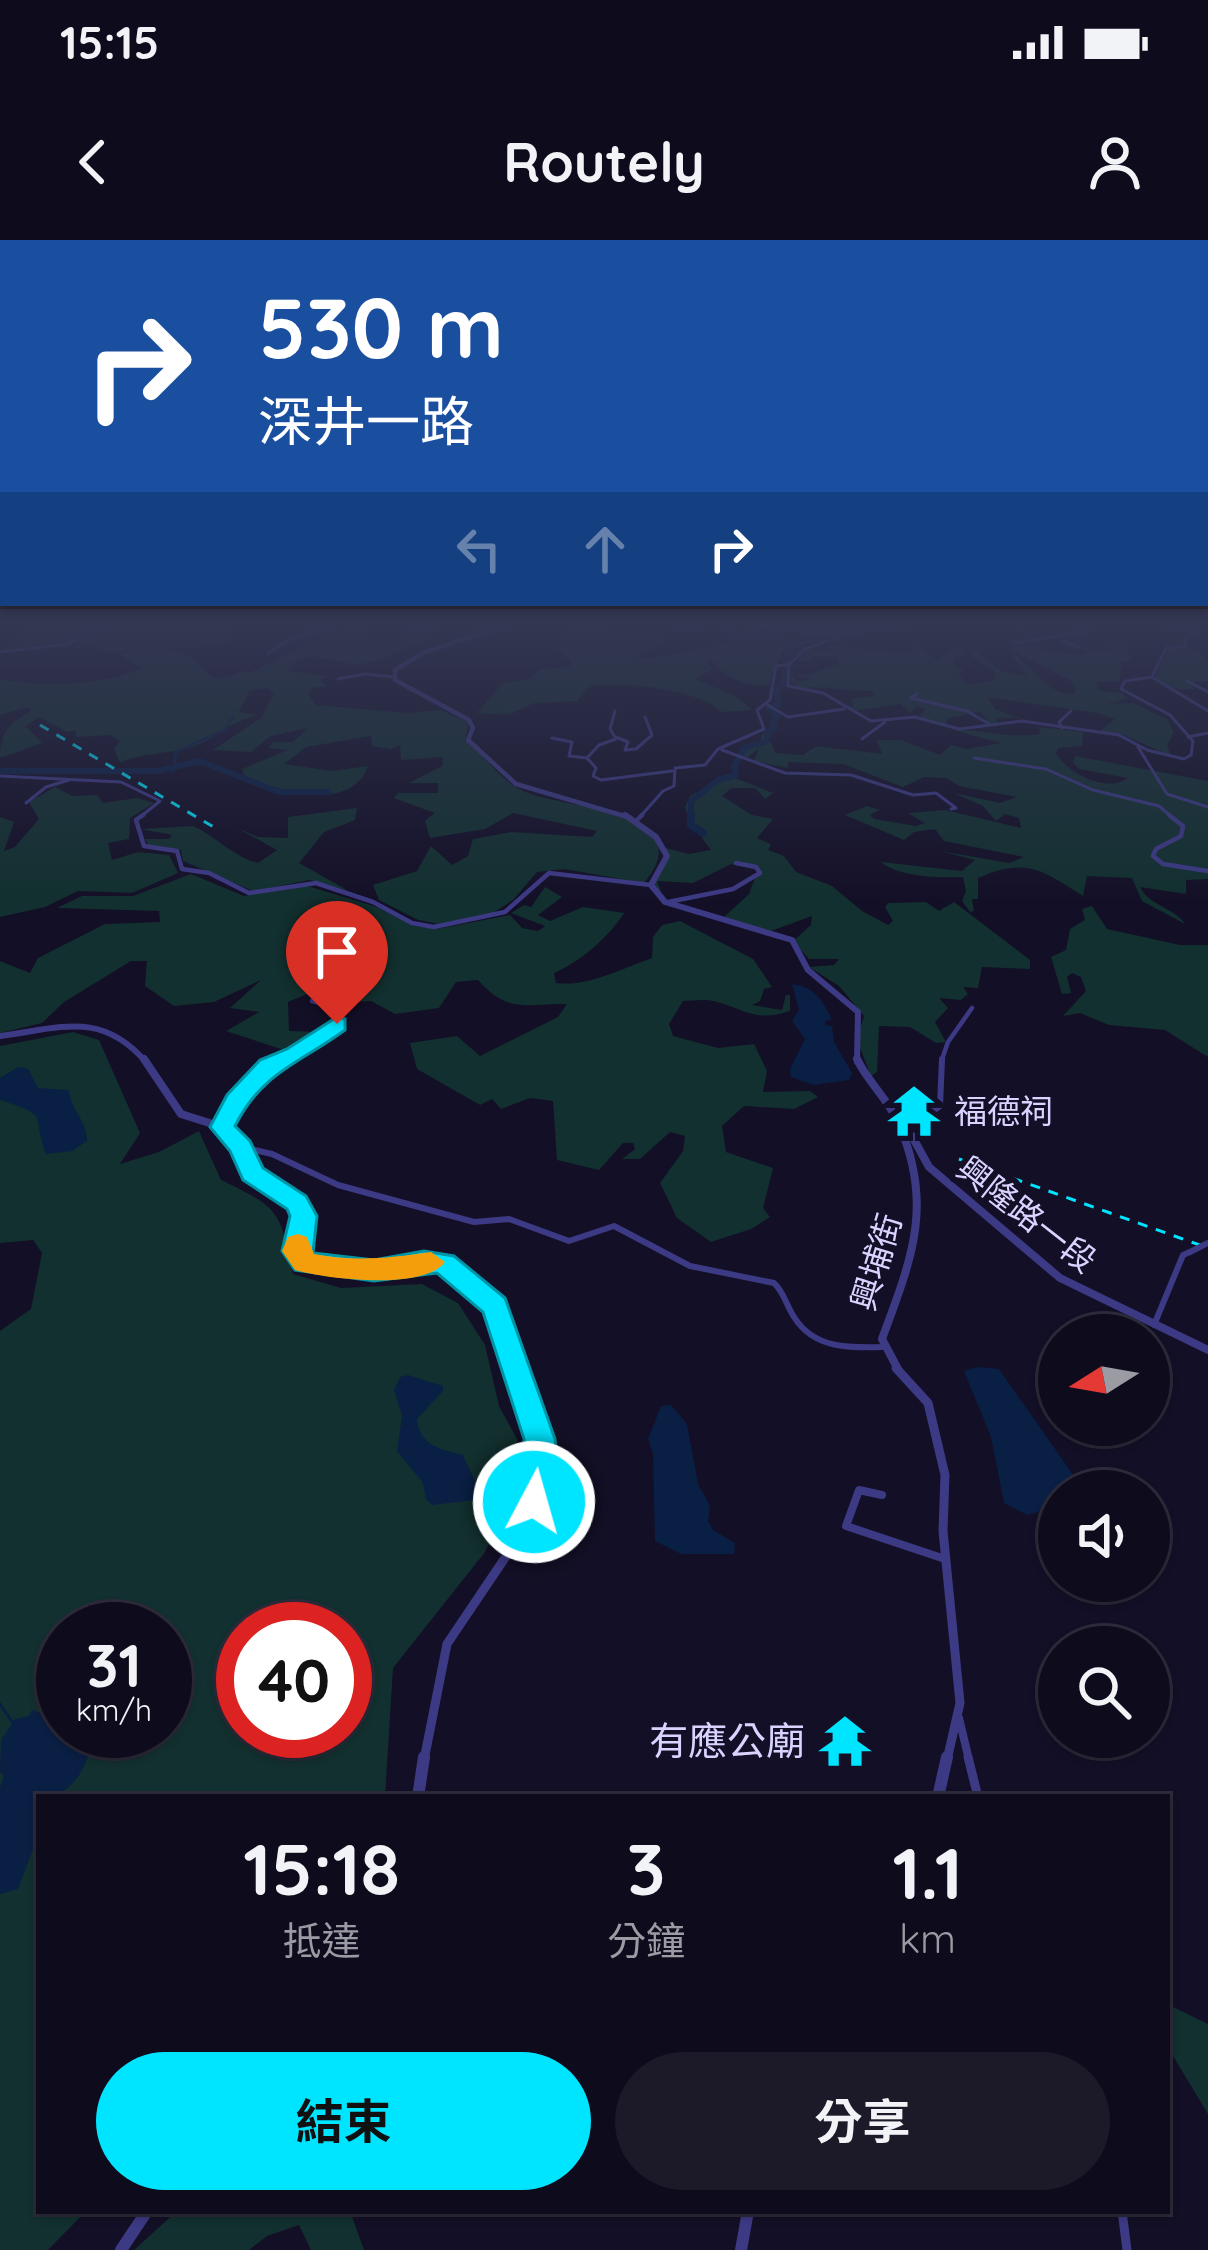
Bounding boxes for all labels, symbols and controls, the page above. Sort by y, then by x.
text: 15:15 [60,14,159,70]
text: Routely [503,128,705,196]
icon: back [60,129,126,195]
icon: person [1082,129,1148,195]
text: 530 m [258,274,504,379]
icon: right [60,288,216,444]
text: 深井一路 [258,387,474,455]
icon: left [446,516,512,582]
icon: ahead [572,516,638,582]
icon: right [698,516,764,582]
pin [286,901,388,1024]
icon: arrive [304,919,370,985]
temple icon: 福德祠 [885,1082,943,1140]
place label: 福德祠 [954,1090,1053,1131]
street label: 興隆路一段 [950,1147,1105,1281]
street label: 興埔街 [841,1209,910,1315]
north arrow [1038,1314,1170,1446]
map controls [1038,1314,1170,1758]
position arrow [471,1439,597,1565]
button: sound [1038,1470,1170,1602]
speed limit sign: 40 [216,1602,372,1758]
button: search [1038,1626,1170,1758]
text: 31 [86,1627,142,1702]
text: km/h [76,1691,152,1729]
temple icon: 有應公廟 [816,1712,874,1770]
place label: 有應公廟 [649,1716,805,1765]
text: 15:18 [243,1823,400,1913]
text: 3 [627,1823,665,1913]
text: 1.1 [892,1827,963,1917]
text: km [899,1914,956,1963]
text: 抵達 [283,1916,361,1965]
text: 分鐘 [607,1916,685,1965]
button: 結束 [96,2052,591,2190]
button: 分享 [615,2052,1110,2190]

